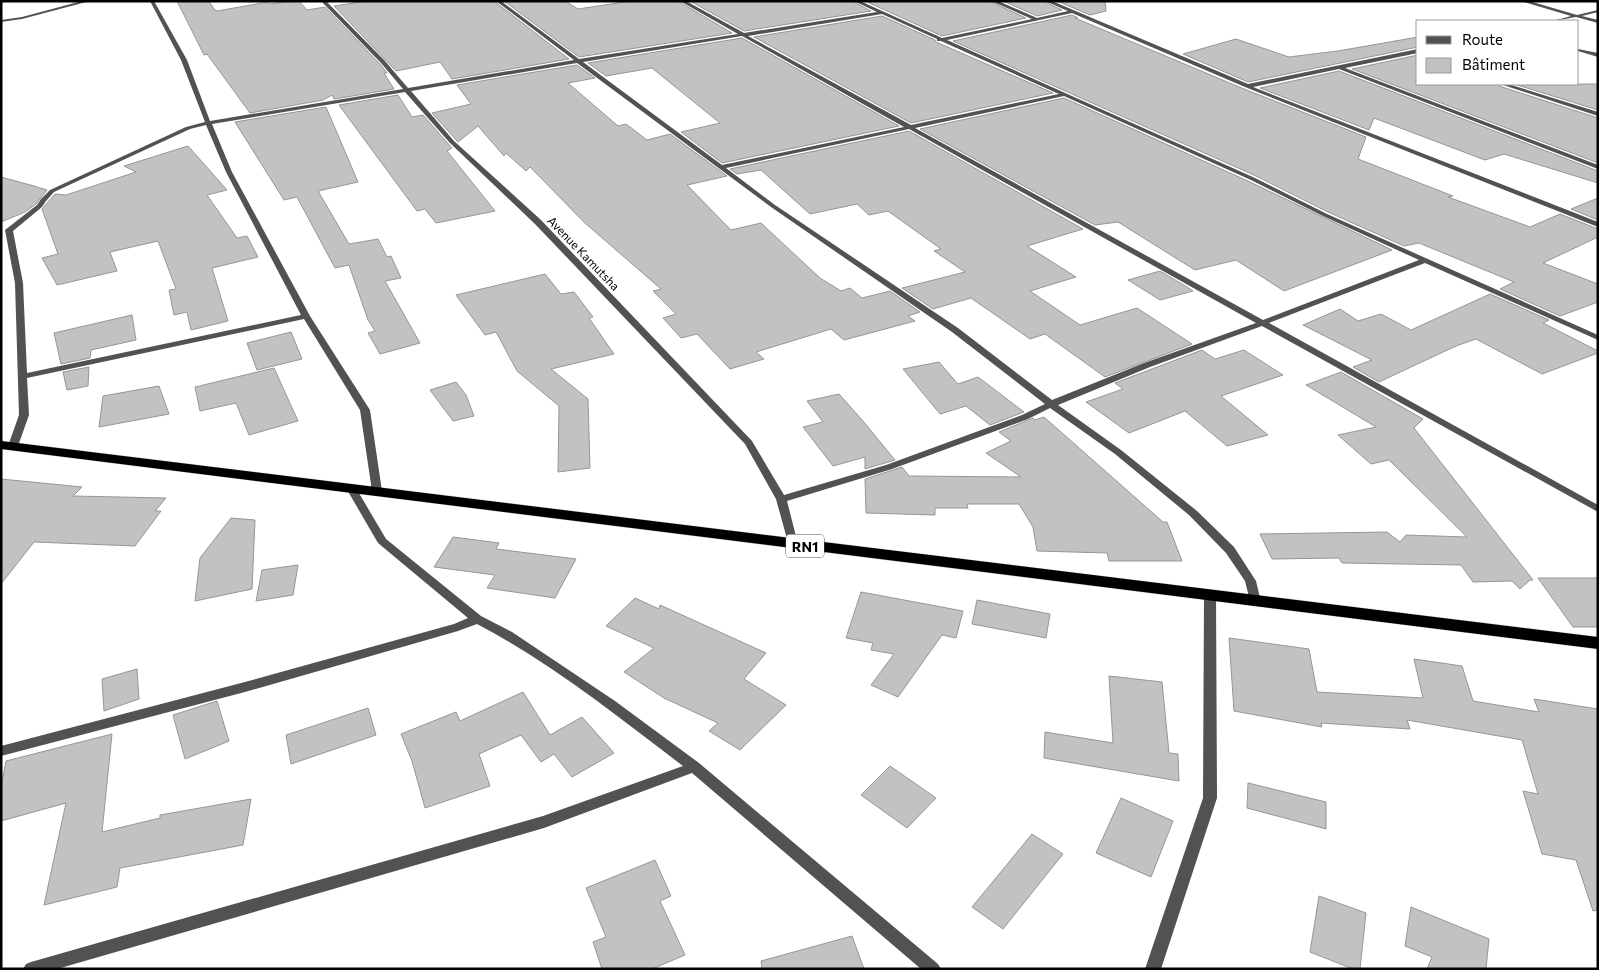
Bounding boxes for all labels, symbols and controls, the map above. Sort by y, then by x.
legend [1416,20,1579,85]
text: Route [1462,30,1503,48]
text: Bâtiment [1462,55,1525,73]
street label: Avenue Kamutsha [545,213,623,293]
road number: RN1 [786,534,824,558]

